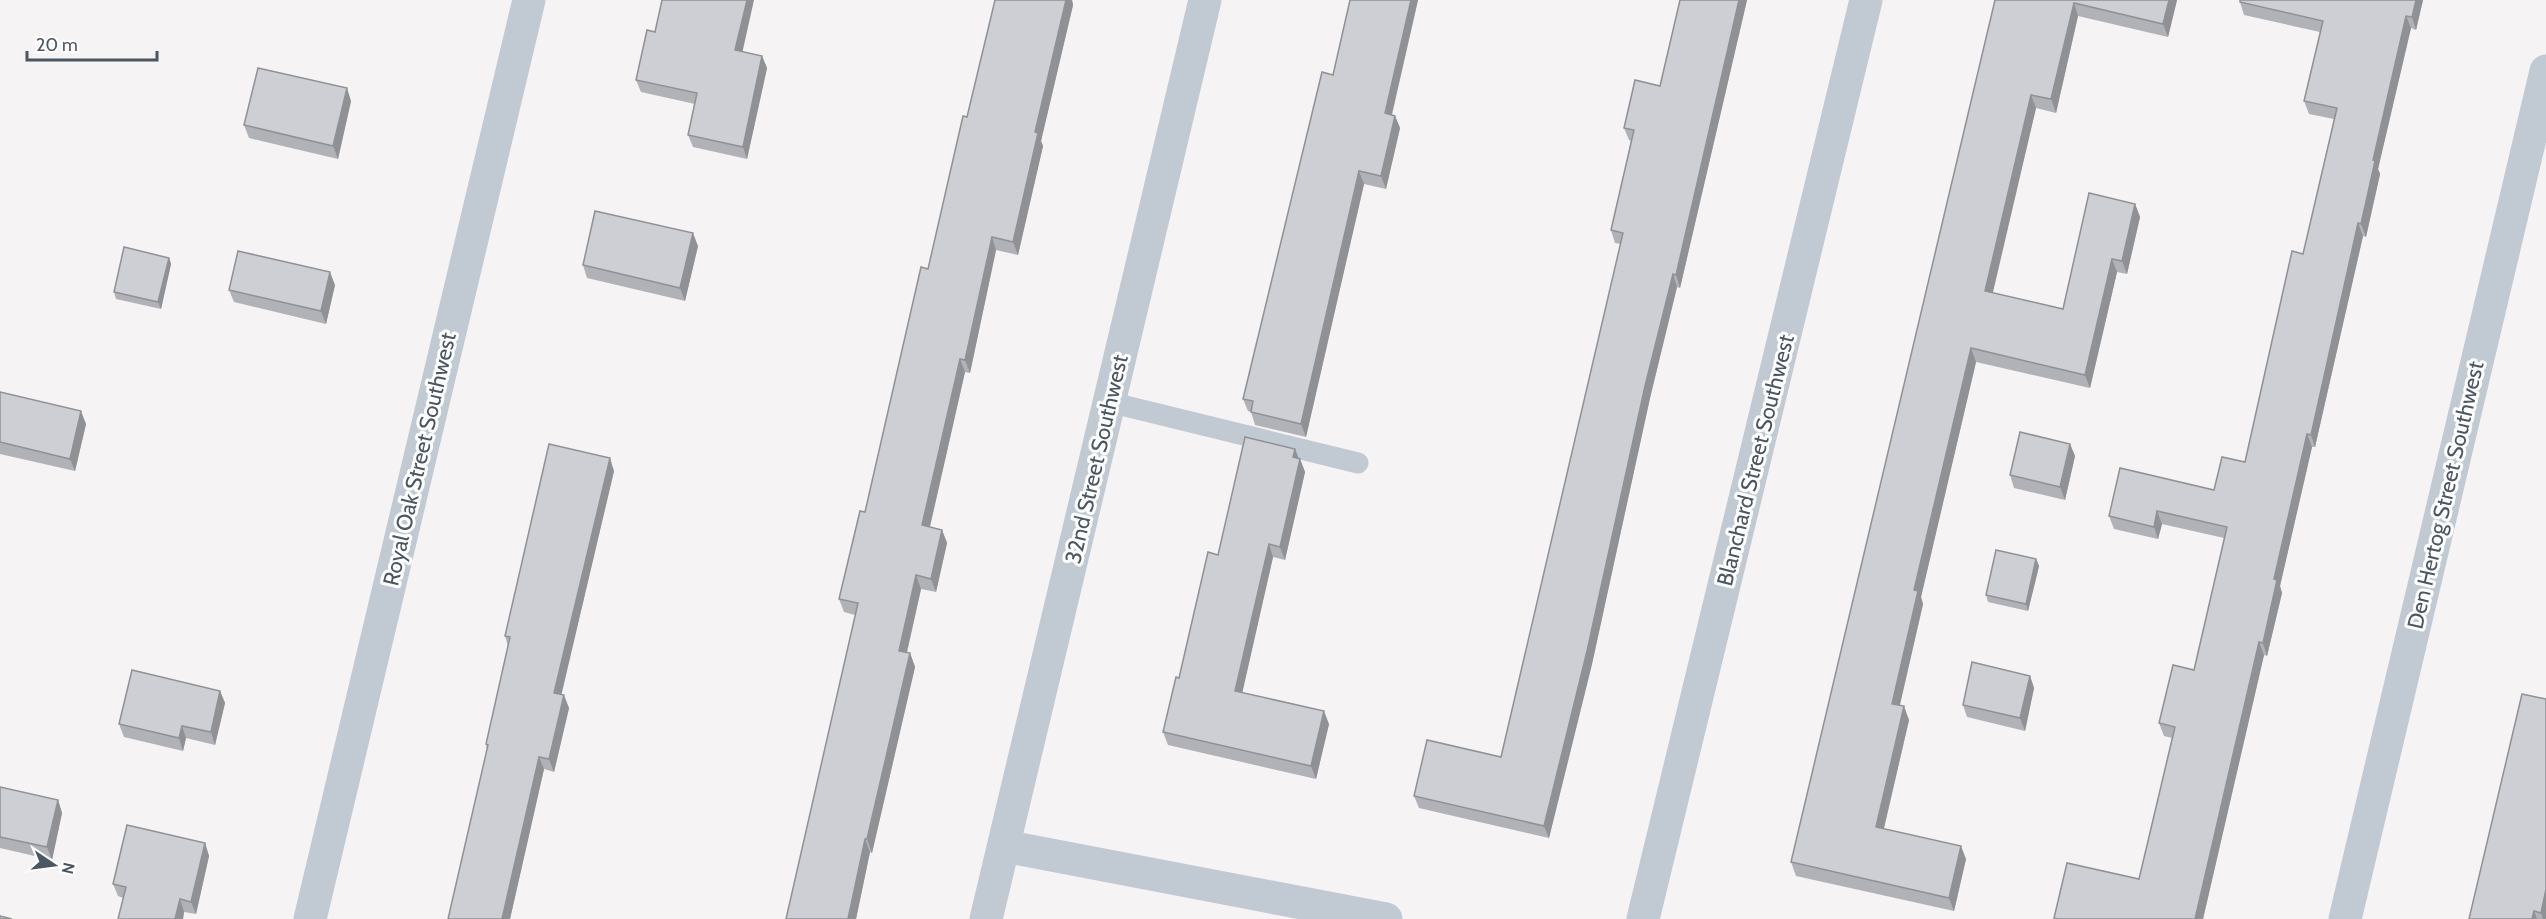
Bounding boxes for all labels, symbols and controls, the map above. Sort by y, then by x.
scale bar [27,24,158,62]
text: 20 m [36,34,78,56]
street label: Royal Oak Street Southwest [377,329,462,588]
street label: Blanchard Street Southwest [1711,331,1800,589]
street label: 32nd Street Southwest [1059,351,1134,566]
street label: Den Hertog Street Southwest [2402,358,2490,632]
north arrow [24,835,84,895]
text: N [58,861,79,876]

